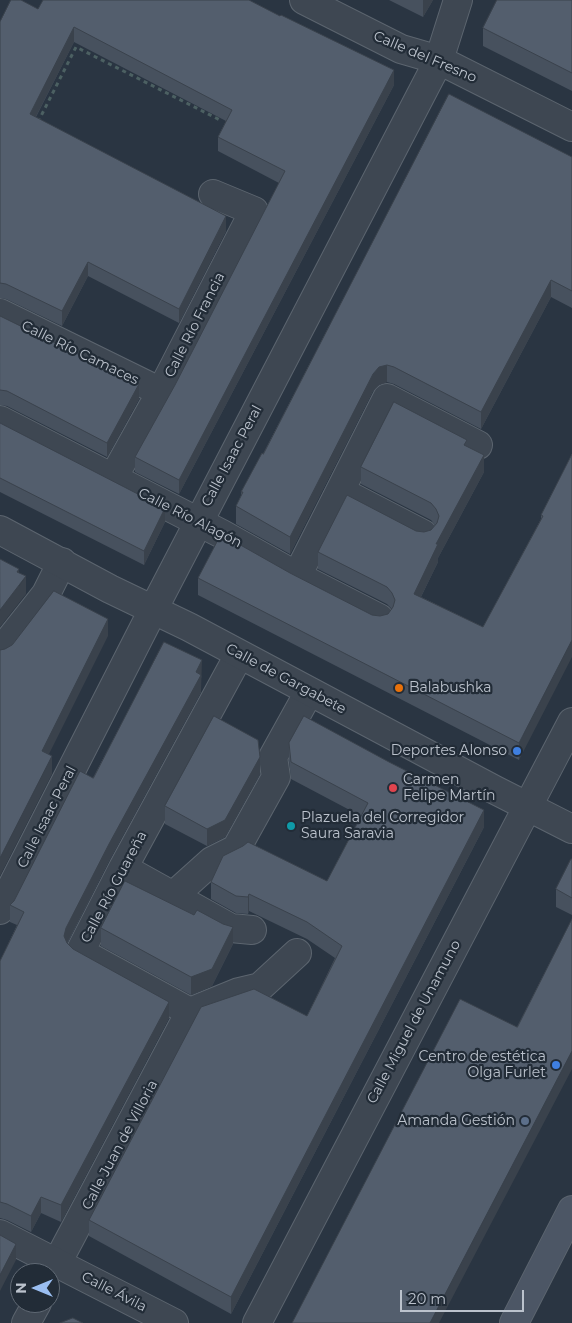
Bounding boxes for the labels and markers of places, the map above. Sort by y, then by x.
place label: Balabushka [409,680,492,696]
marker: Balabushka [393,682,405,694]
place label: Deportes Alonso [391,743,507,759]
marker: Deportes Alonso [511,745,523,757]
place label: Carmen Felipe Martín [403,772,496,804]
marker: Carmen Felipe Martín [387,782,399,794]
place label: Plazuela del Corregidor Saura Saravia [301,810,464,842]
marker: Plazuela del Corregidor Saura Saravia [285,820,297,832]
place label: Centro de estética Olga Furlet [419,1049,546,1082]
marker: Centro de estética Olga Furlet [550,1059,562,1071]
place label: Amanda Gestión [397,1113,515,1129]
marker: Amanda Gestión [519,1115,531,1127]

